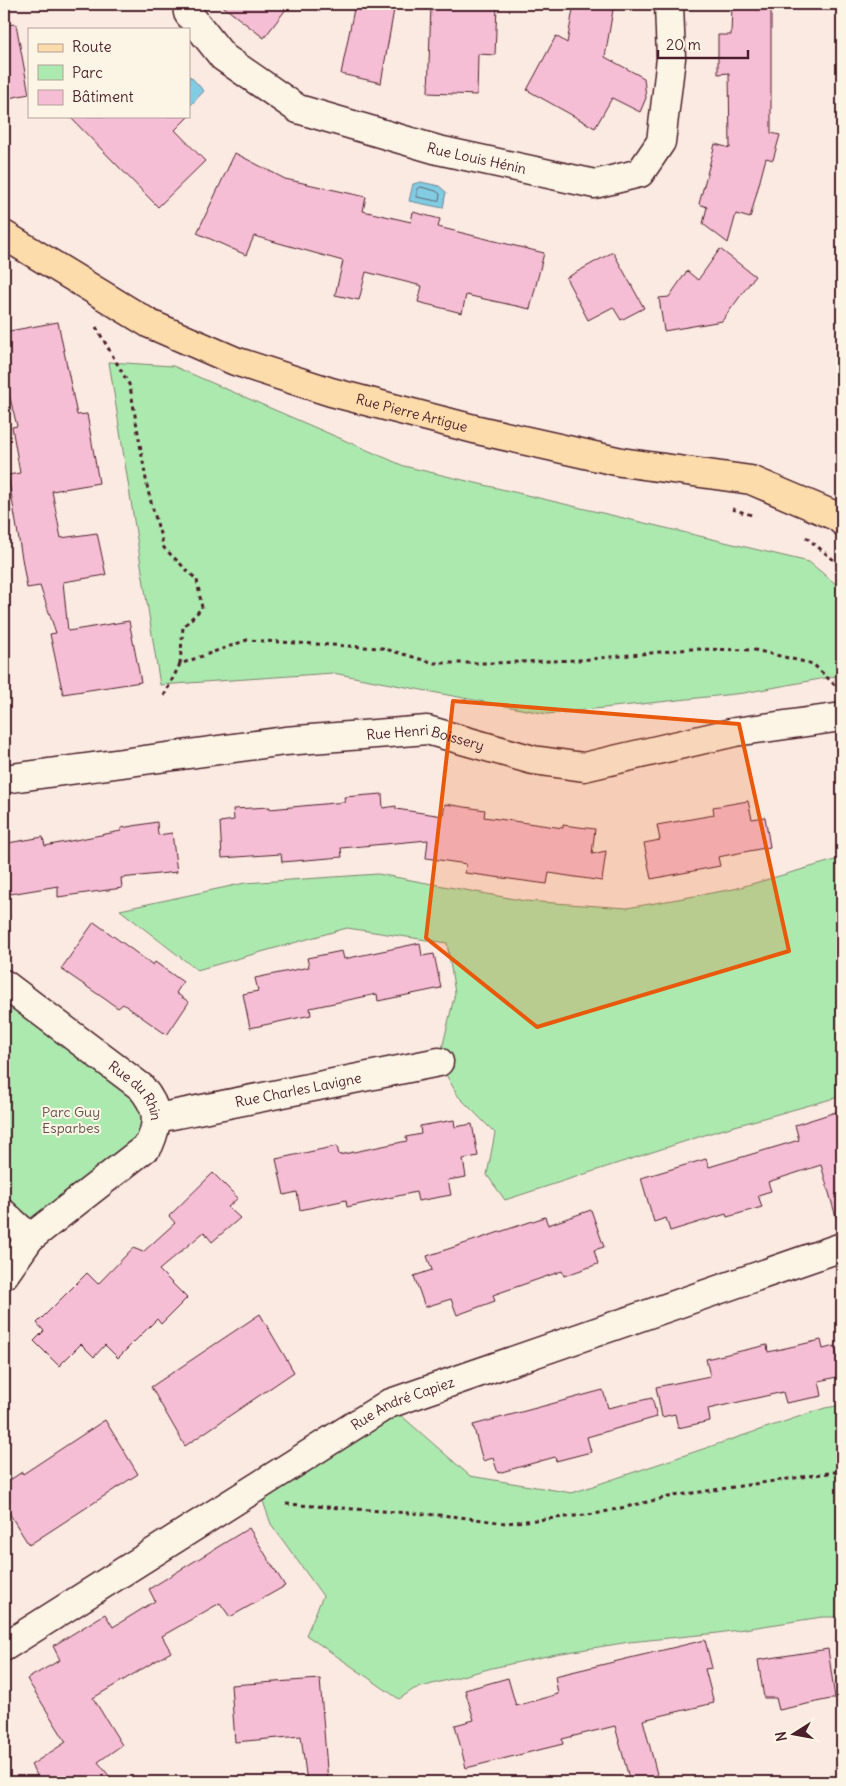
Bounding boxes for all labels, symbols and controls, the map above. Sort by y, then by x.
legend [28,28,190,118]
scale bar [658,28,748,60]
text: 20 m [666,35,701,54]
text: Route [72,37,112,56]
text: Parc [72,63,103,82]
text: Bâtiment [72,87,134,106]
street label: Rue Louis Hénin [425,138,528,178]
street label: Rue Pierre Artigue [354,390,470,436]
street label: Rue Henri Boissery [366,721,486,755]
street label: Rue du Rhin [105,1057,165,1121]
street label: Rue Charles Lavigne [234,1069,363,1111]
park label: Parc Guy Esparbes [42,1103,100,1137]
street label: Rue André Capiez [347,1373,457,1434]
north arrow [768,1708,818,1758]
text: N [771,1730,791,1743]

